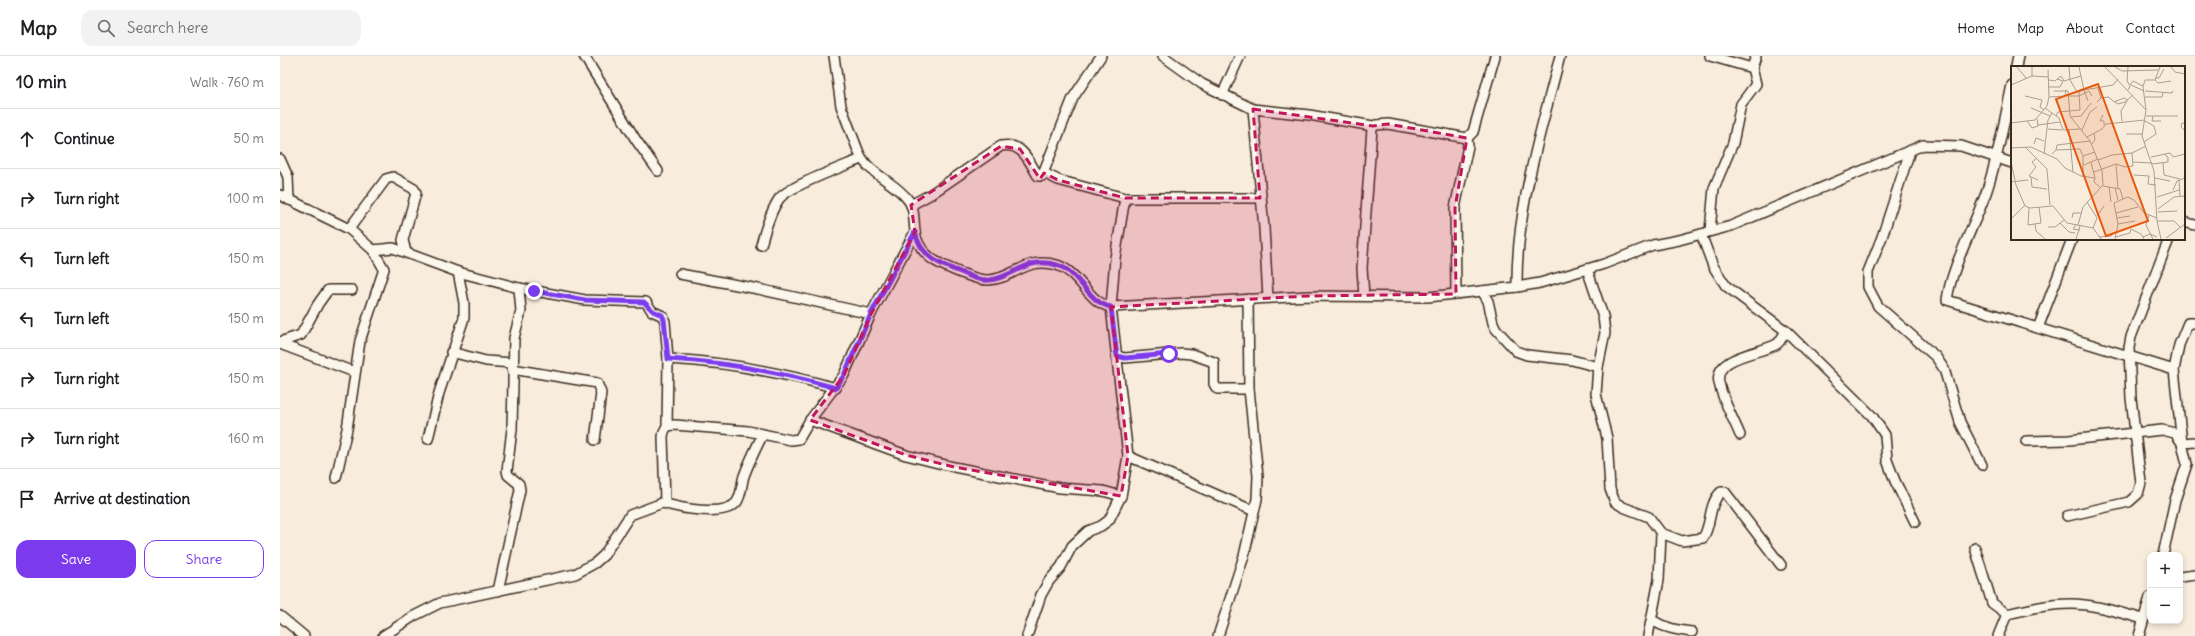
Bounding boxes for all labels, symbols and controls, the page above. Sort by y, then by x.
search box [81,10,361,46]
text: Map [20,16,57,40]
icon: search [95,17,117,39]
text: Search here [127,18,208,37]
text: Home [1957,19,1995,37]
text: Map [2017,19,2044,37]
text: About [2066,19,2104,37]
text: Contact [2126,19,2175,37]
inset map [2011,66,2185,240]
text: 10 min [16,71,67,93]
text: Walk · 760 m [190,74,264,91]
icon: ahead [16,128,38,150]
text: Continue [54,129,115,148]
text: 50 m [233,130,264,147]
icon: right [16,188,38,210]
text: Turn right [54,189,119,208]
text: 100 m [227,190,264,207]
icon: left [16,248,38,270]
text: Turn left [54,249,109,268]
text: 150 m [228,250,264,267]
route end [525,282,543,300]
icon: left [16,308,38,330]
text: Turn left [54,309,109,328]
text: 150 m [228,310,264,327]
route start [1160,345,1178,363]
icon: right [16,368,38,390]
text: Turn right [54,369,119,388]
text: 150 m [228,370,264,387]
icon: right [16,428,38,450]
text: Turn right [54,429,119,448]
text: 160 m [228,430,264,447]
icon: arrive [16,488,38,510]
text: Arrive at destination [54,489,190,508]
button: Save [16,540,136,578]
button: Share [144,540,264,578]
map controls [2147,552,2183,624]
button: + [2147,552,2183,588]
button: − [2147,588,2183,624]

